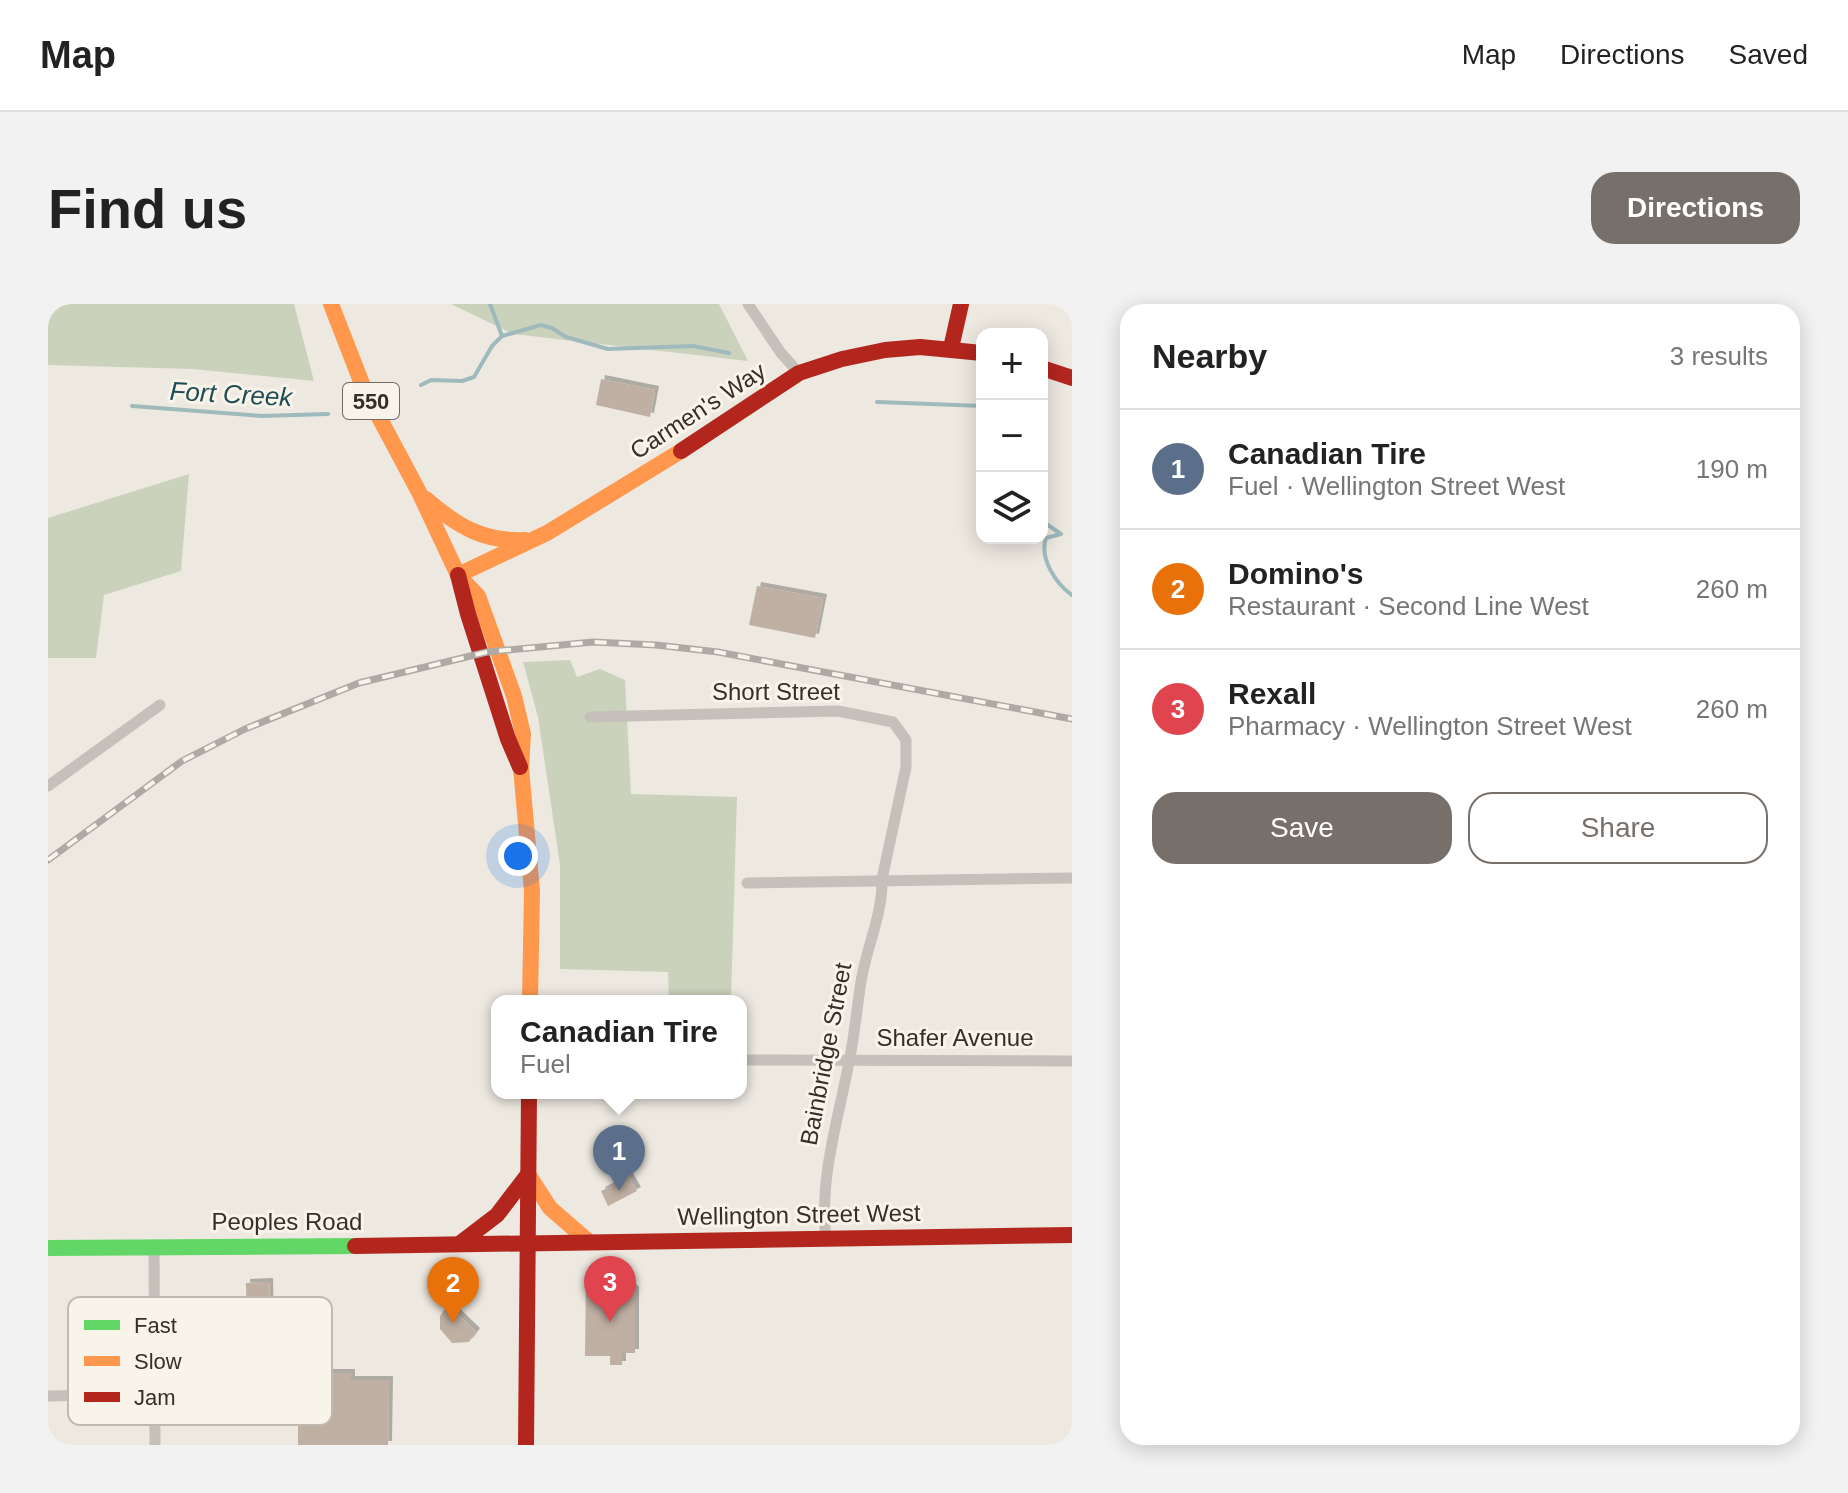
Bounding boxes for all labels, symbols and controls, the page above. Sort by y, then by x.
text: Map [40,34,116,76]
text: Map [1462,39,1516,70]
text: Directions [1560,39,1685,70]
text: Saved [1729,39,1808,70]
button: Directions [1591,172,1800,244]
text: Find us [48,177,247,240]
map controls [976,328,1048,544]
button: + [976,328,1048,400]
text: Nearby [1152,337,1267,375]
text: 3 results [1670,341,1768,371]
street label: Carmen's Way [625,357,770,464]
water label: Fort Creek [169,376,295,412]
road number: 550 [343,383,399,419]
button: − [976,400,1048,472]
text: Canadian Tire [1228,437,1426,470]
text: 1 [1171,454,1185,484]
text: 190 m [1696,454,1768,484]
text: Fuel · Wellington Street West [1228,471,1565,501]
button: layers [976,472,1048,544]
text: Domino's [1228,557,1363,590]
text: 2 [1171,574,1185,604]
text: 260 m [1696,574,1768,604]
text: Restaurant · Second Line West [1228,591,1589,621]
text: Rexall [1228,677,1316,710]
street label: Short Street [712,678,840,705]
text: 3 [1171,694,1185,724]
text: 260 m [1696,694,1768,724]
text: Pharmacy · Wellington Street West [1228,711,1632,741]
button: Save [1152,792,1452,864]
button: Share [1468,792,1768,864]
your location [498,836,538,876]
street label: Bainbridge Street [795,960,857,1148]
popup [491,995,747,1099]
text: Canadian Tire [520,1015,718,1048]
street label: Shafer Avenue [876,1024,1034,1051]
text: Fuel [520,1049,571,1079]
pin: 1 [593,1125,645,1191]
street label: Wellington Street West [677,1199,921,1230]
street label: Peoples Road [212,1208,362,1235]
pin: 3 [584,1256,636,1322]
pin: 2 [427,1257,479,1323]
legend [68,1297,332,1425]
text: Fast [134,1313,177,1338]
text: Slow [134,1349,182,1374]
text: Jam [134,1385,176,1410]

